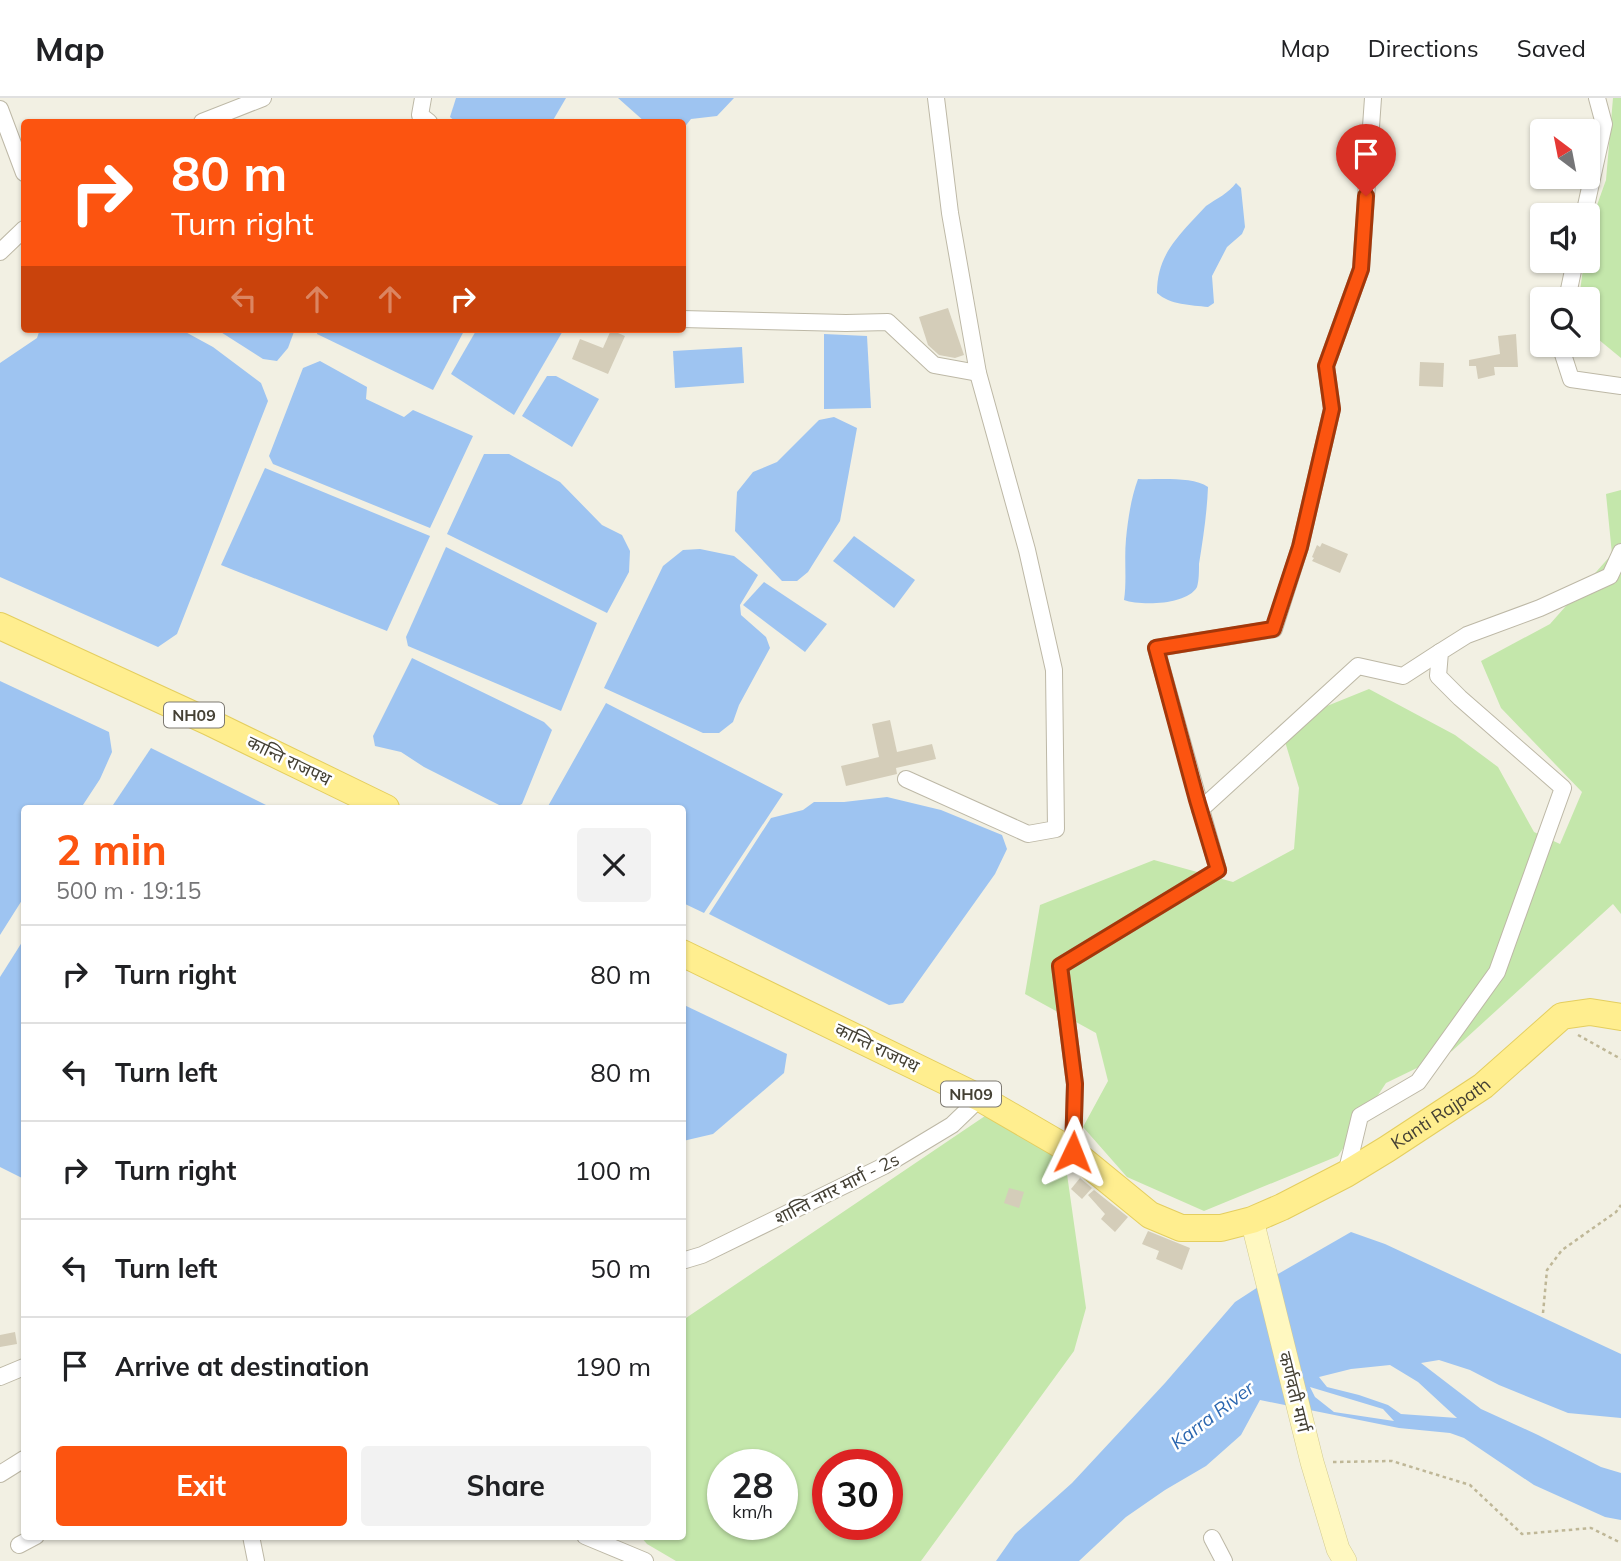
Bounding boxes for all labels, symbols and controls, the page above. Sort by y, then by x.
text: Map [35,28,105,69]
text: Map [1280,33,1330,63]
text: Directions [1368,33,1479,63]
text: Saved [1517,33,1586,63]
north arrow [1530,119,1600,189]
map controls [1530,119,1600,357]
pin [1336,124,1396,196]
icon: arrive [1347,135,1385,173]
text: 80 m [171,142,287,203]
icon: right [56,147,147,238]
text: Turn right [171,203,314,243]
button: sound [1530,203,1600,273]
icon: left [225,280,263,318]
icon: ahead [298,280,336,318]
icon: ahead [371,280,409,318]
icon: right [444,280,482,318]
button: search [1530,287,1600,357]
road number: NH09 [164,702,224,728]
street label: कान्ति राजपथ [243,730,335,791]
text: 2 min [56,823,167,876]
button: close [577,828,651,902]
text: 500 m · 19:15 [56,876,201,905]
icon: right [56,955,94,993]
text: Turn right [115,958,236,991]
text: 80 m [590,958,651,991]
street label: कान्ति राजपथ [831,1017,923,1078]
icon: left [56,1053,94,1091]
text: Turn left [115,1056,217,1089]
text: 80 m [590,1056,651,1089]
street label: Kanti Rajpath [1386,1073,1495,1154]
road number: NH09 [941,1082,1001,1106]
position arrow [1036,1115,1110,1189]
street label: शान्ति नगर मार्ग - 2s [771,1147,903,1230]
icon: right [56,1151,94,1189]
text: Turn right [115,1154,236,1187]
text: 100 m [575,1154,651,1187]
icon: left [56,1249,94,1287]
text: Turn left [115,1252,217,1285]
text: 50 m [590,1252,651,1285]
icon: arrive [56,1347,94,1385]
street label: कर्णवती मार्ग [1273,1349,1316,1435]
text: Arrive at destination [115,1350,370,1383]
text: 190 m [575,1350,651,1383]
water label: Karra River [1166,1375,1259,1454]
button: Exit [56,1446,347,1526]
button: Share [361,1446,651,1526]
speed limit sign: 30 [812,1449,903,1540]
text: 28 [731,1463,774,1507]
text: km/h [732,1500,773,1523]

